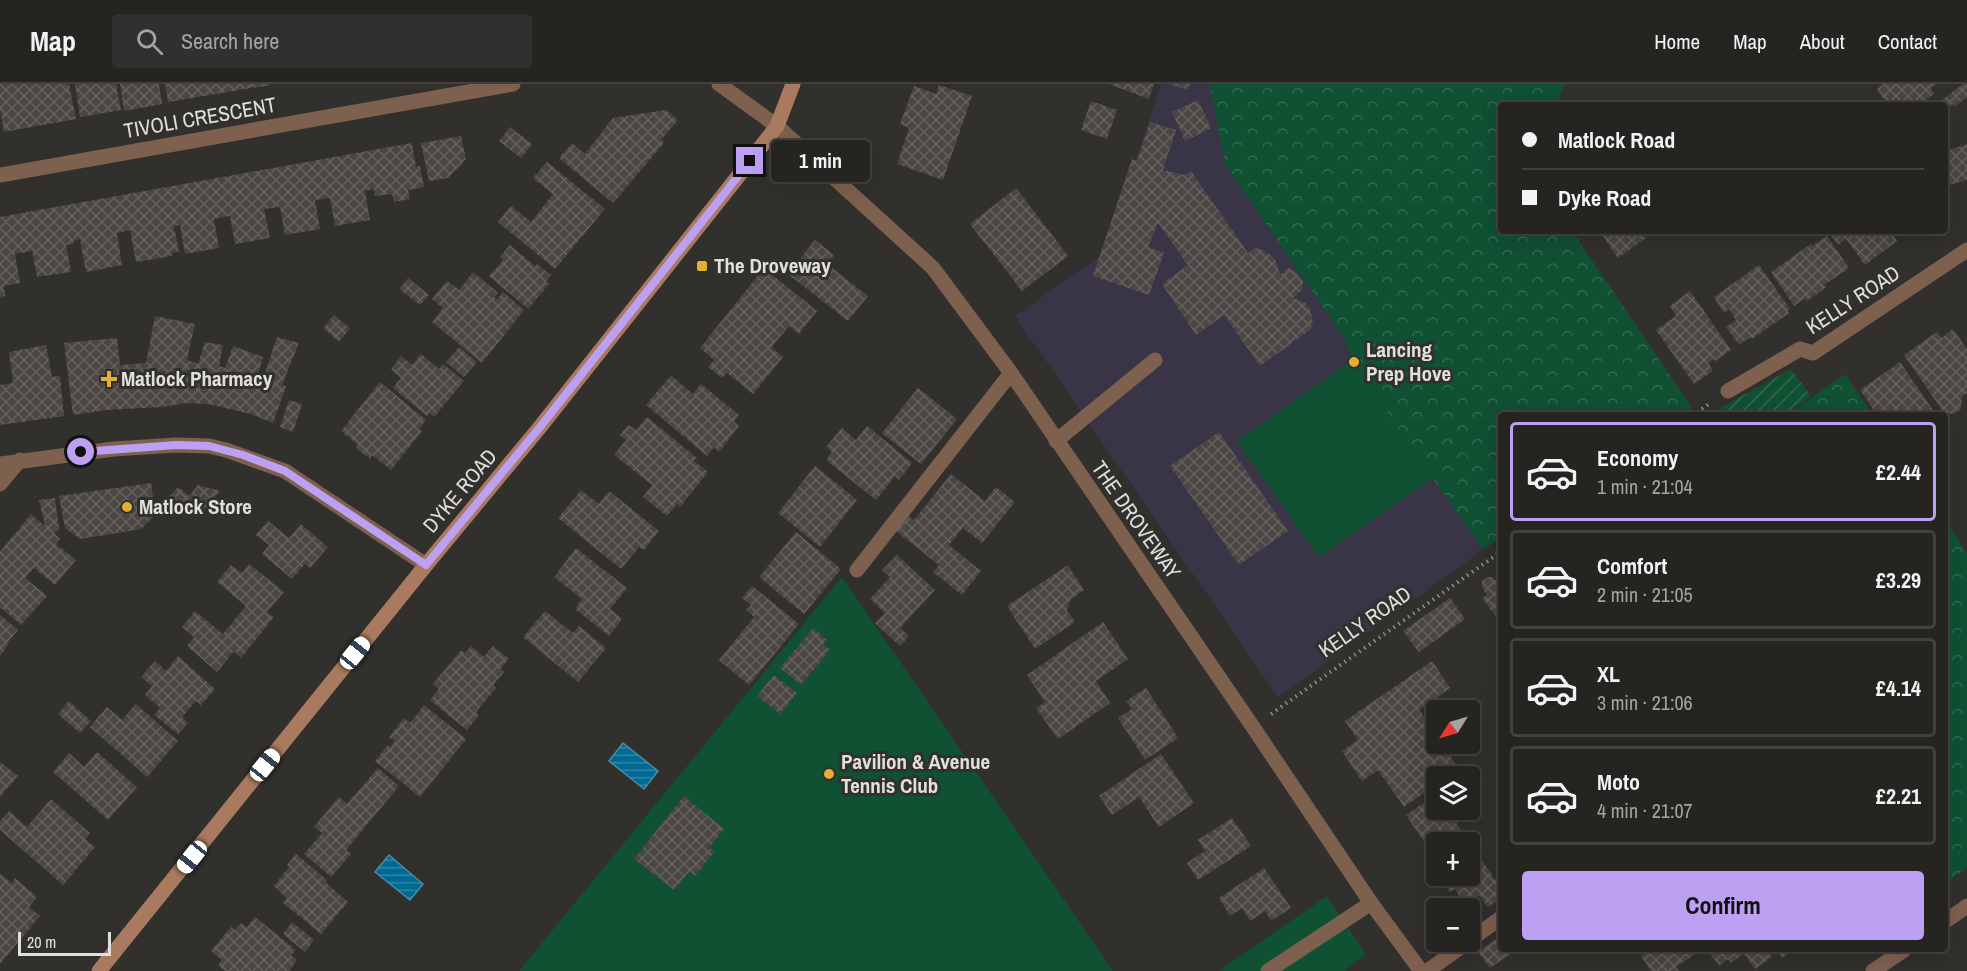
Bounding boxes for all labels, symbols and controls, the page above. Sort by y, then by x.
search box [112,14,532,68]
text: Map [30,22,76,60]
icon: search [133,25,166,58]
text: Search here [181,26,279,56]
text: Home [1654,27,1700,56]
text: Map [1733,27,1767,56]
text: About [1800,27,1845,56]
text: Contact [1878,27,1937,56]
street label: TIVOLI CRESCENT [122,90,279,145]
text: Matlock Road [1558,125,1675,155]
callout: 1 min [771,140,870,182]
route end [736,147,763,174]
text: 1 min [799,147,842,174]
text: Dyke Road [1558,183,1651,213]
place label: The Droveway [714,251,831,280]
street label: KELLY ROAD [1800,258,1905,341]
marker: The Droveway [695,259,709,273]
place label: Lancing Prep Hove [1366,335,1451,388]
marker: Lancing Prep Hove [1347,355,1361,369]
place label: Matlock Pharmacy [121,364,273,393]
marker: Matlock Pharmacy [102,372,116,386]
route start [67,438,94,465]
street label: DYKE ROAD [416,443,503,539]
text: Economy [1597,443,1678,473]
icon: car [1525,445,1579,499]
street label: THE DROVEWAY [1085,455,1188,585]
text: £2.44 [1876,457,1921,487]
text: 1 min · 21:04 [1597,473,1693,500]
place label: Matlock Store [139,492,252,521]
marker: Matlock Store [120,500,134,514]
text: Comfort [1597,551,1667,581]
icon: car [1525,553,1579,607]
text: £3.29 [1876,565,1921,595]
street label: KELLY ROAD [1313,579,1417,664]
text: 2 min · 21:05 [1597,581,1693,608]
car [337,633,373,673]
text: XL [1597,659,1620,689]
icon: car [1525,661,1579,715]
text: £4.14 [1876,673,1921,703]
text: 3 min · 21:06 [1597,689,1693,716]
north arrow [1426,700,1480,754]
map controls [1426,700,1480,952]
car [247,745,283,785]
place label: Pavilion & Avenue Tennis Club [841,747,990,800]
button: layers [1426,766,1480,820]
marker: Pavilion & Avenue Tennis Club [822,767,836,781]
text: Moto [1597,767,1640,797]
icon: car [1525,769,1579,823]
text: £2.21 [1876,781,1921,811]
text: 4 min · 21:07 [1597,797,1693,824]
button: + [1426,832,1480,886]
car [174,837,210,877]
button: Confirm [1522,871,1924,940]
button: − [1426,898,1480,952]
scale bar [18,929,111,956]
text: 20 m [27,931,56,953]

